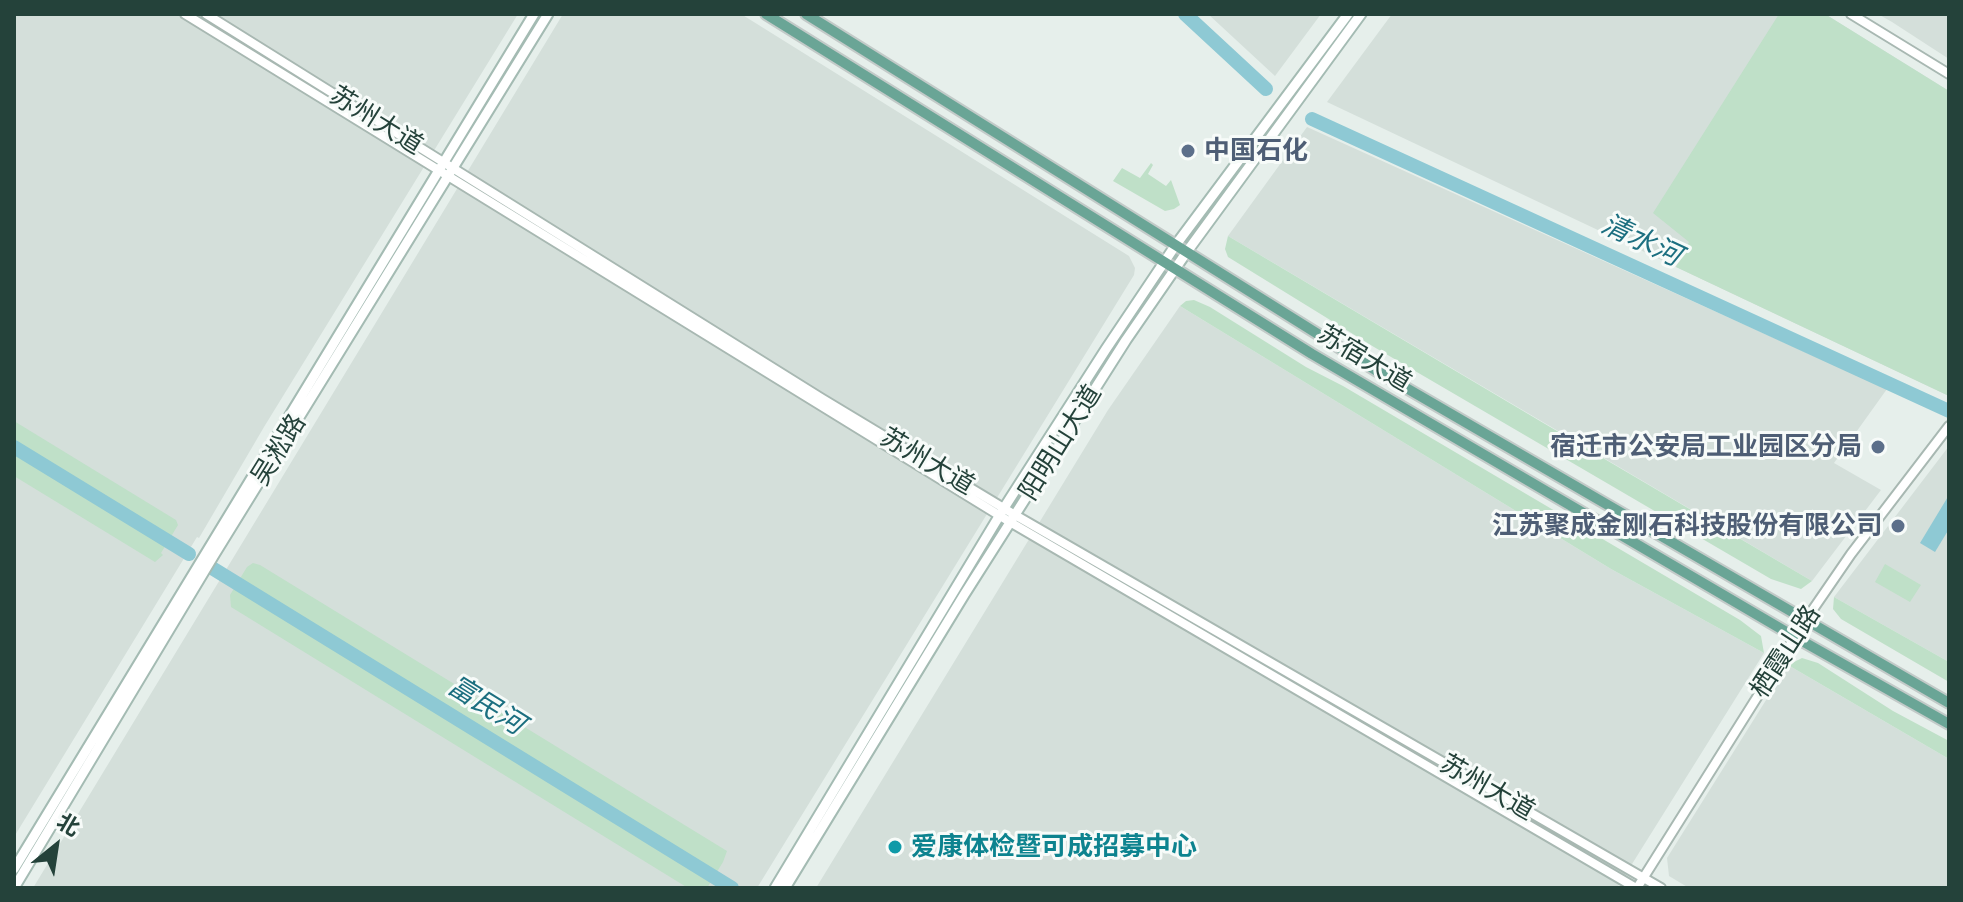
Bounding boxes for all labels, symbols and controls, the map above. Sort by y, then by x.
street label: 苏州大道 [324,80,428,162]
place label: 中国石化 [1204,135,1308,167]
marker: 中国石化 [1179,142,1197,160]
water label: 清水河 [1596,208,1686,274]
street label: 苏宿大道 [1311,319,1417,399]
street label: 阳明山大道 [1013,380,1109,506]
street label: 吴淞路 [245,409,313,491]
street label: 苏州大道 [874,422,980,502]
place label: 宿迁市公安局工业园区分局 [1550,431,1862,463]
marker: 宿迁市公安局工业园区分局 [1869,438,1887,456]
place label: 江苏聚成金刚石科技股份有限公司 [1492,510,1882,542]
marker: 江苏聚成金刚石科技股份有限公司 [1889,517,1907,535]
street label: 栖霞山路 [1745,600,1827,704]
water label: 富民河 [441,669,531,743]
street label: 苏州大道 [1434,748,1540,828]
north arrow [16,806,96,886]
text: 北 [52,808,85,842]
place label: 爱康体检暨可成招募中心 [911,831,1197,863]
marker: 爱康体检暨可成招募中心 [886,838,904,856]

